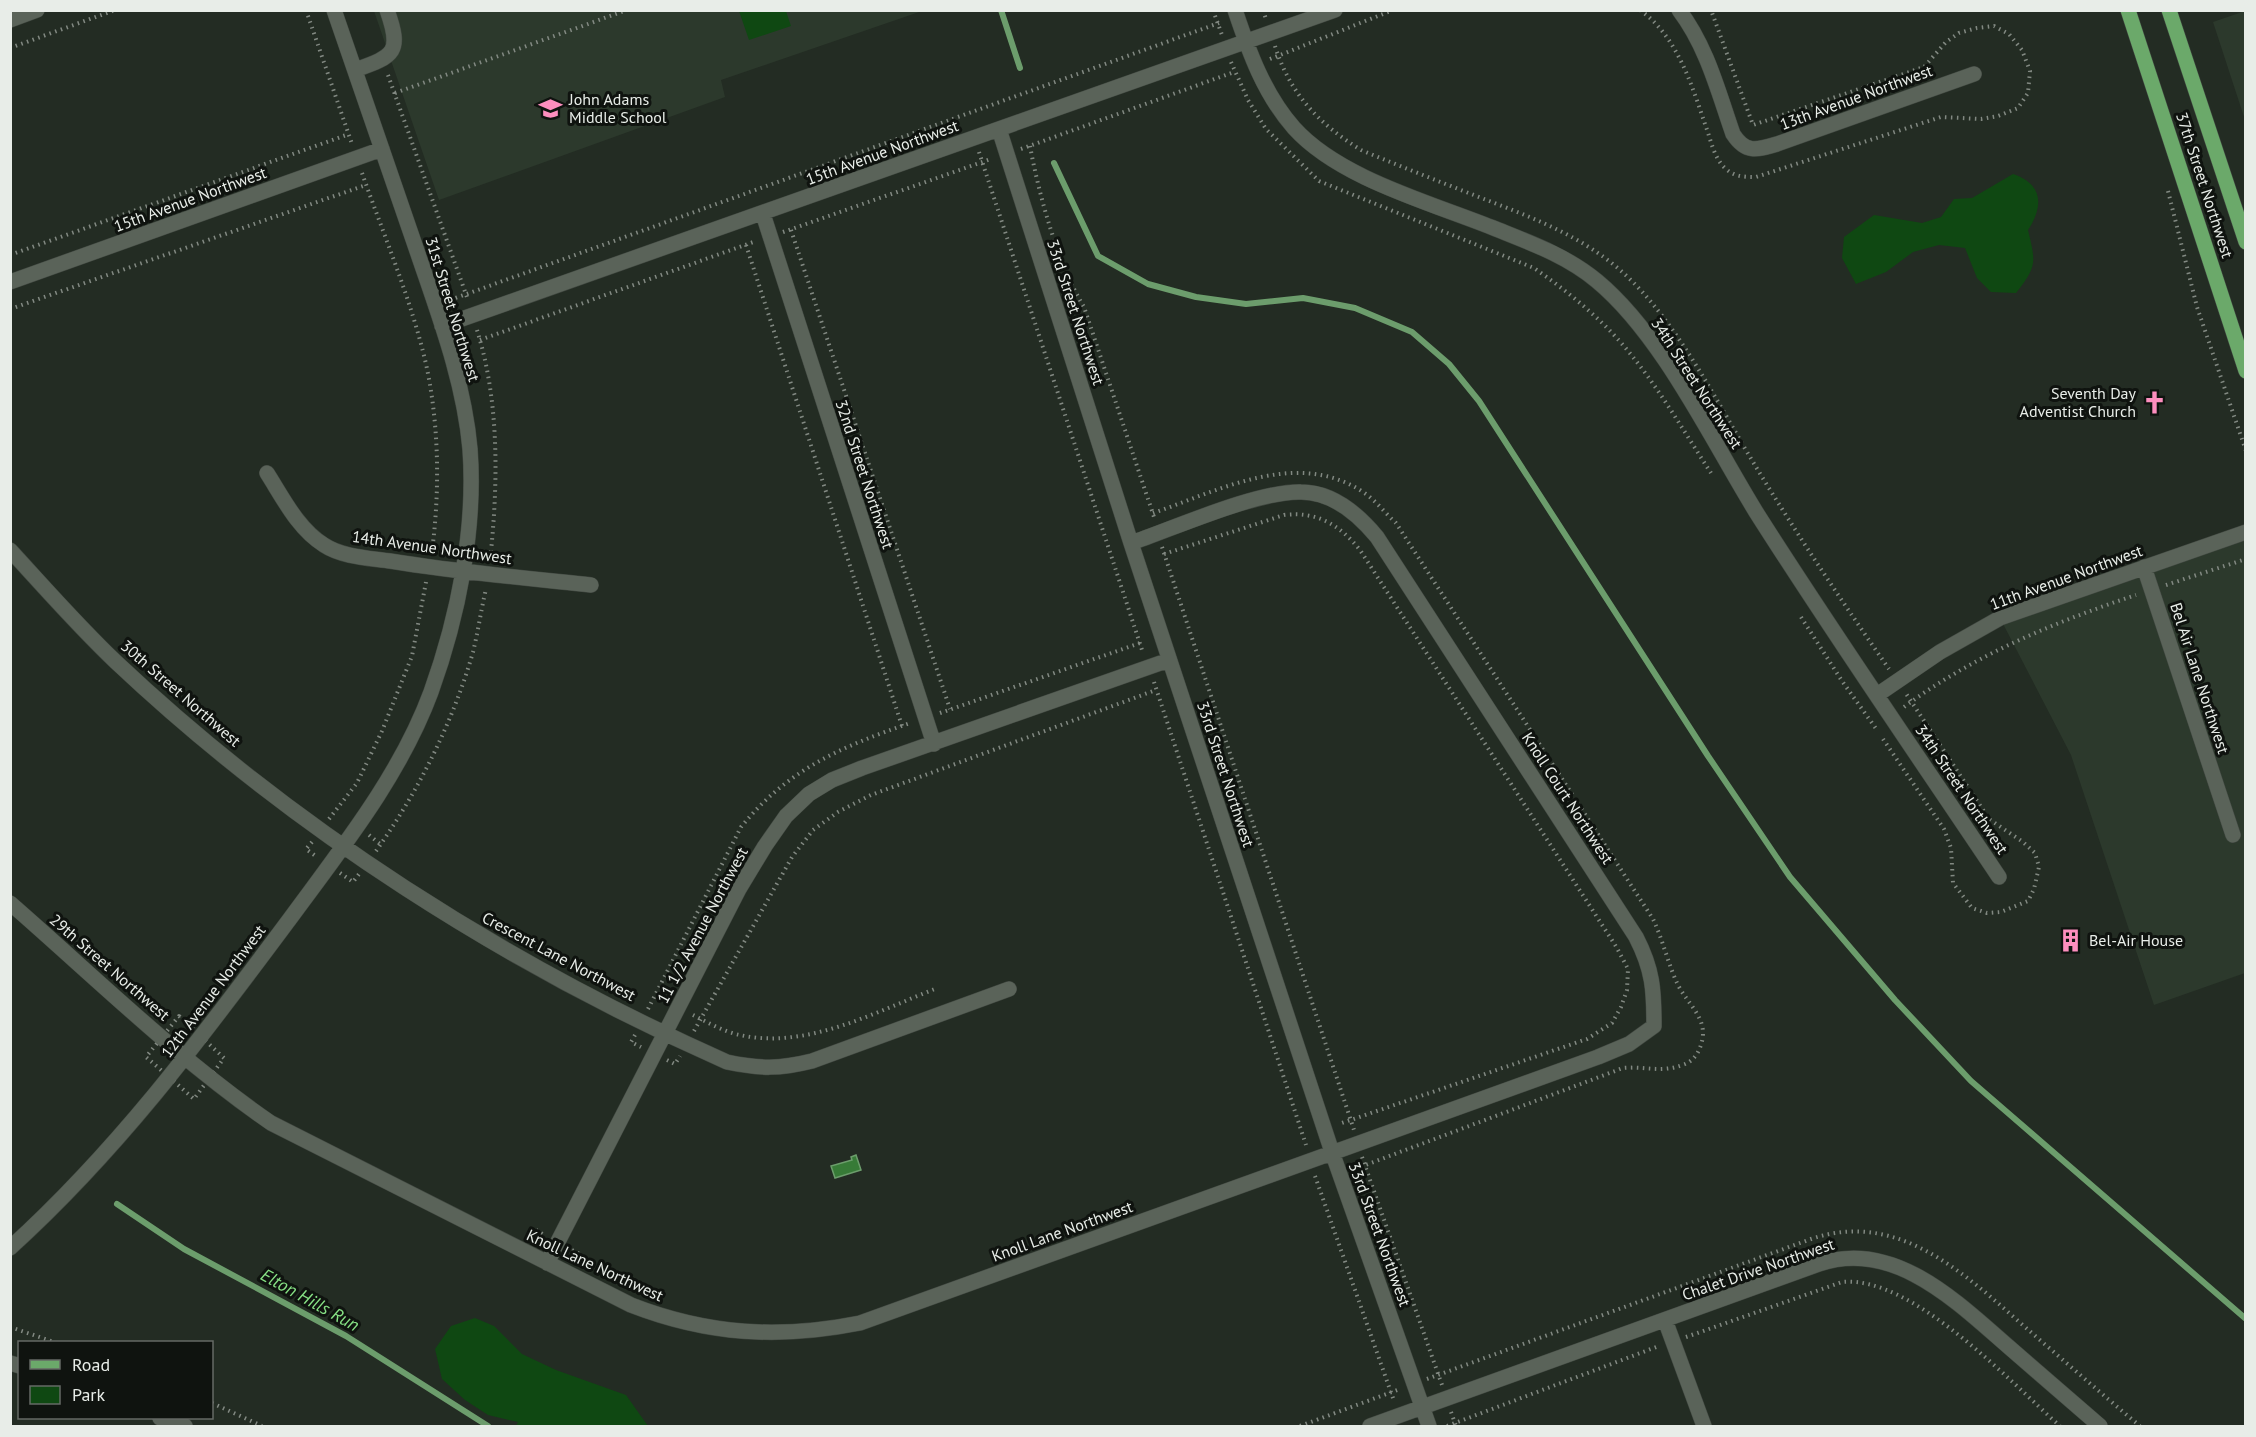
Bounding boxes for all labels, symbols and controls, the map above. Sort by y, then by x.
street label: 13th Avenue Northwest [1777,60,1936,134]
place label: John Adams Middle School [568,89,667,127]
school or university icon: John Adams Middle School [538,95,564,121]
street label: 37th Street Northwest [2172,110,2238,261]
street label: 15th Avenue Northwest [803,115,962,189]
street label: 15th Avenue Northwest [111,162,270,236]
street label: 31st Street Northwest [421,234,485,384]
street label: 33rd Street Northwest [1043,237,1109,388]
street label: 34th Street Northwest [1647,314,1747,453]
place label: Seventh Day Adventist Church [2020,383,2137,421]
church icon: Seventh Day Adventist Church [2141,389,2167,415]
street label: 32nd Street Northwest [831,397,899,552]
street label: 14th Avenue Northwest [351,526,514,568]
street label: 11th Avenue Northwest [1987,540,2146,614]
street label: Bel Air Lane Northwest [2166,600,2234,757]
street label: 30th Street Northwest [117,635,245,751]
street label: 33rd Street Northwest [1193,699,1259,850]
street label: 34th Street Northwest [1911,720,2013,858]
street label: Knoll Court Northwest [1518,728,1618,868]
street label: 11 1/2 Avenue Northwest [652,843,752,1007]
street label: Crescent Lane Northwest [479,907,640,1005]
street label: 29th Street Northwest [46,909,174,1025]
street label: 12th Avenue Northwest [157,920,270,1061]
building icon: Bel-Air House [2058,927,2084,953]
place label: Bel-Air House [2089,930,2183,950]
street label: 33rd Street Northwest [1345,1159,1416,1309]
street label: Knoll Lane Northwest [989,1196,1136,1266]
street label: Knoll Lane Northwest [523,1225,667,1306]
street label: Chalet Drive Northwest [1679,1233,1837,1304]
water label: Elton Hills Run [257,1263,364,1336]
legend [18,1341,213,1419]
text: Road [72,1353,110,1376]
text: Park [72,1383,105,1406]

